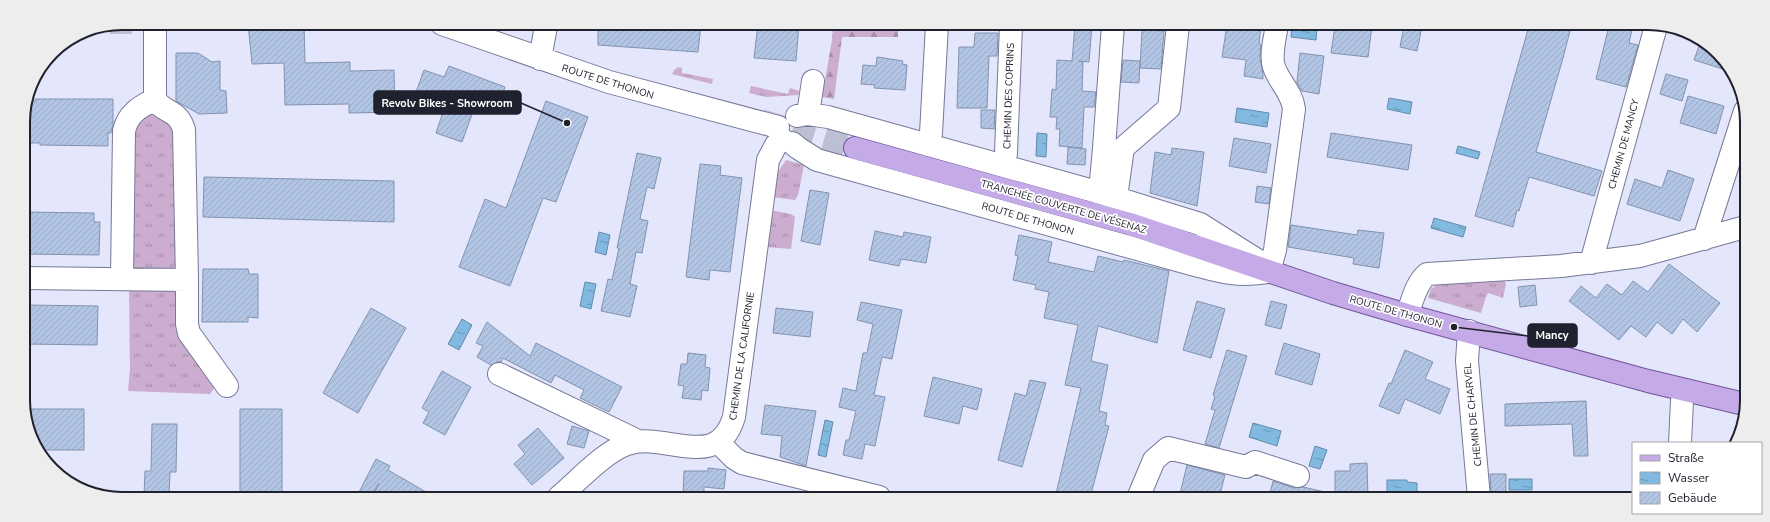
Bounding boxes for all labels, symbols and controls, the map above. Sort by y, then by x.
street label: CHEMIN DES COPRINS [1000,43,1018,149]
street label: ROUTE DE THONON [560,61,655,103]
callout: Revolv Bikes - Showroom [374,91,521,114]
text: Revolv Bikes - Showroom [381,96,513,111]
street label: CHEMIN DE MANCY [1605,97,1643,191]
street label: TRANCHÉE COUVERTE DE VÉSENAZ [979,177,1148,237]
street label: ROUTE DE THONON [980,199,1076,239]
street label: CHEMIN DE LA CALIFORNIE [726,291,758,421]
street label: ROUTE DE THONON [1348,292,1444,332]
callout: Mancy [1528,324,1577,347]
text: Mancy [1535,328,1569,343]
street label: CHEMIN DE CHARVEL [1461,362,1485,467]
legend [1632,442,1762,514]
text: Straße [1668,450,1704,466]
text: Wasser [1668,470,1710,486]
text: Gebäude [1668,490,1717,506]

